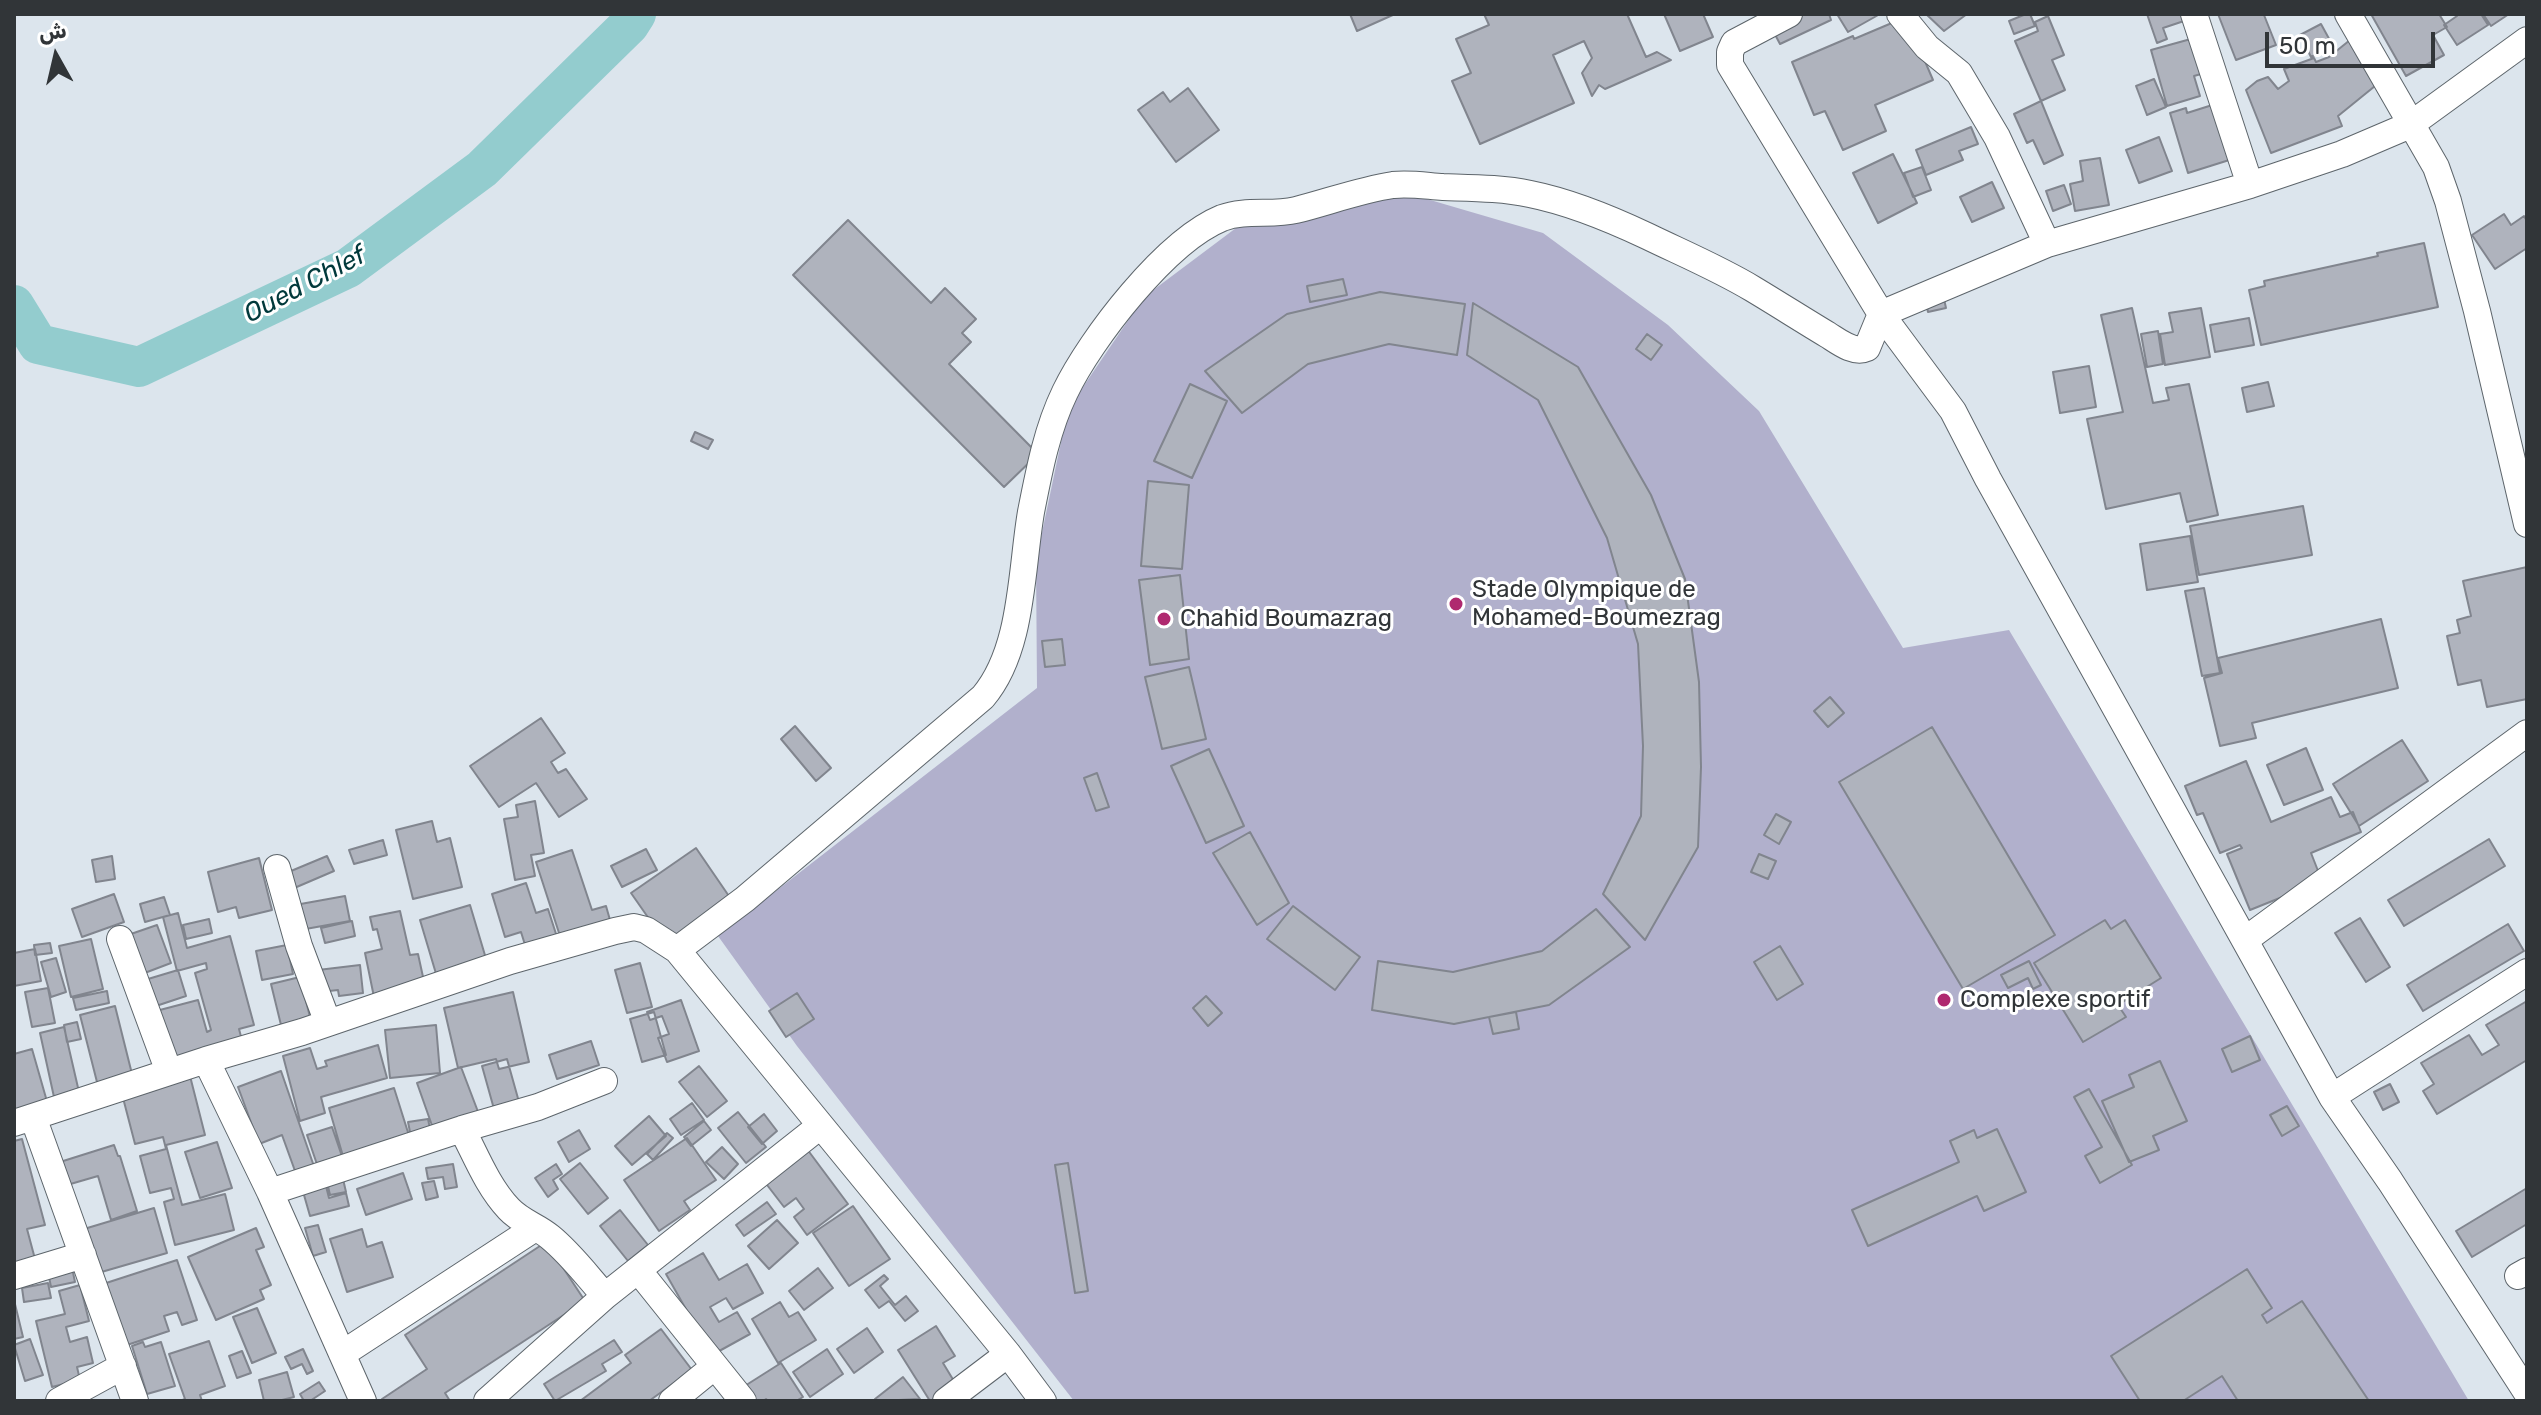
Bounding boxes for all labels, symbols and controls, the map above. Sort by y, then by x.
north arrow [16,16,96,96]
text: ش [37,16,68,47]
scale bar [2269,16,2439,66]
text: 50 m [2279,32,2336,60]
water label: Oued Chlef [239,240,371,330]
place label: Stade Olympique de Mohamed-Boumezrag [1472,576,1721,632]
marker: Stade Olympique de Mohamed-Boumezrag [1447,595,1465,613]
place label: Chahid Boumazrag [1180,605,1392,633]
marker: Chahid Boumazrag [1155,610,1173,628]
place label: Complexe sportif [1960,986,2150,1014]
marker: Complexe sportif [1935,991,1953,1009]

